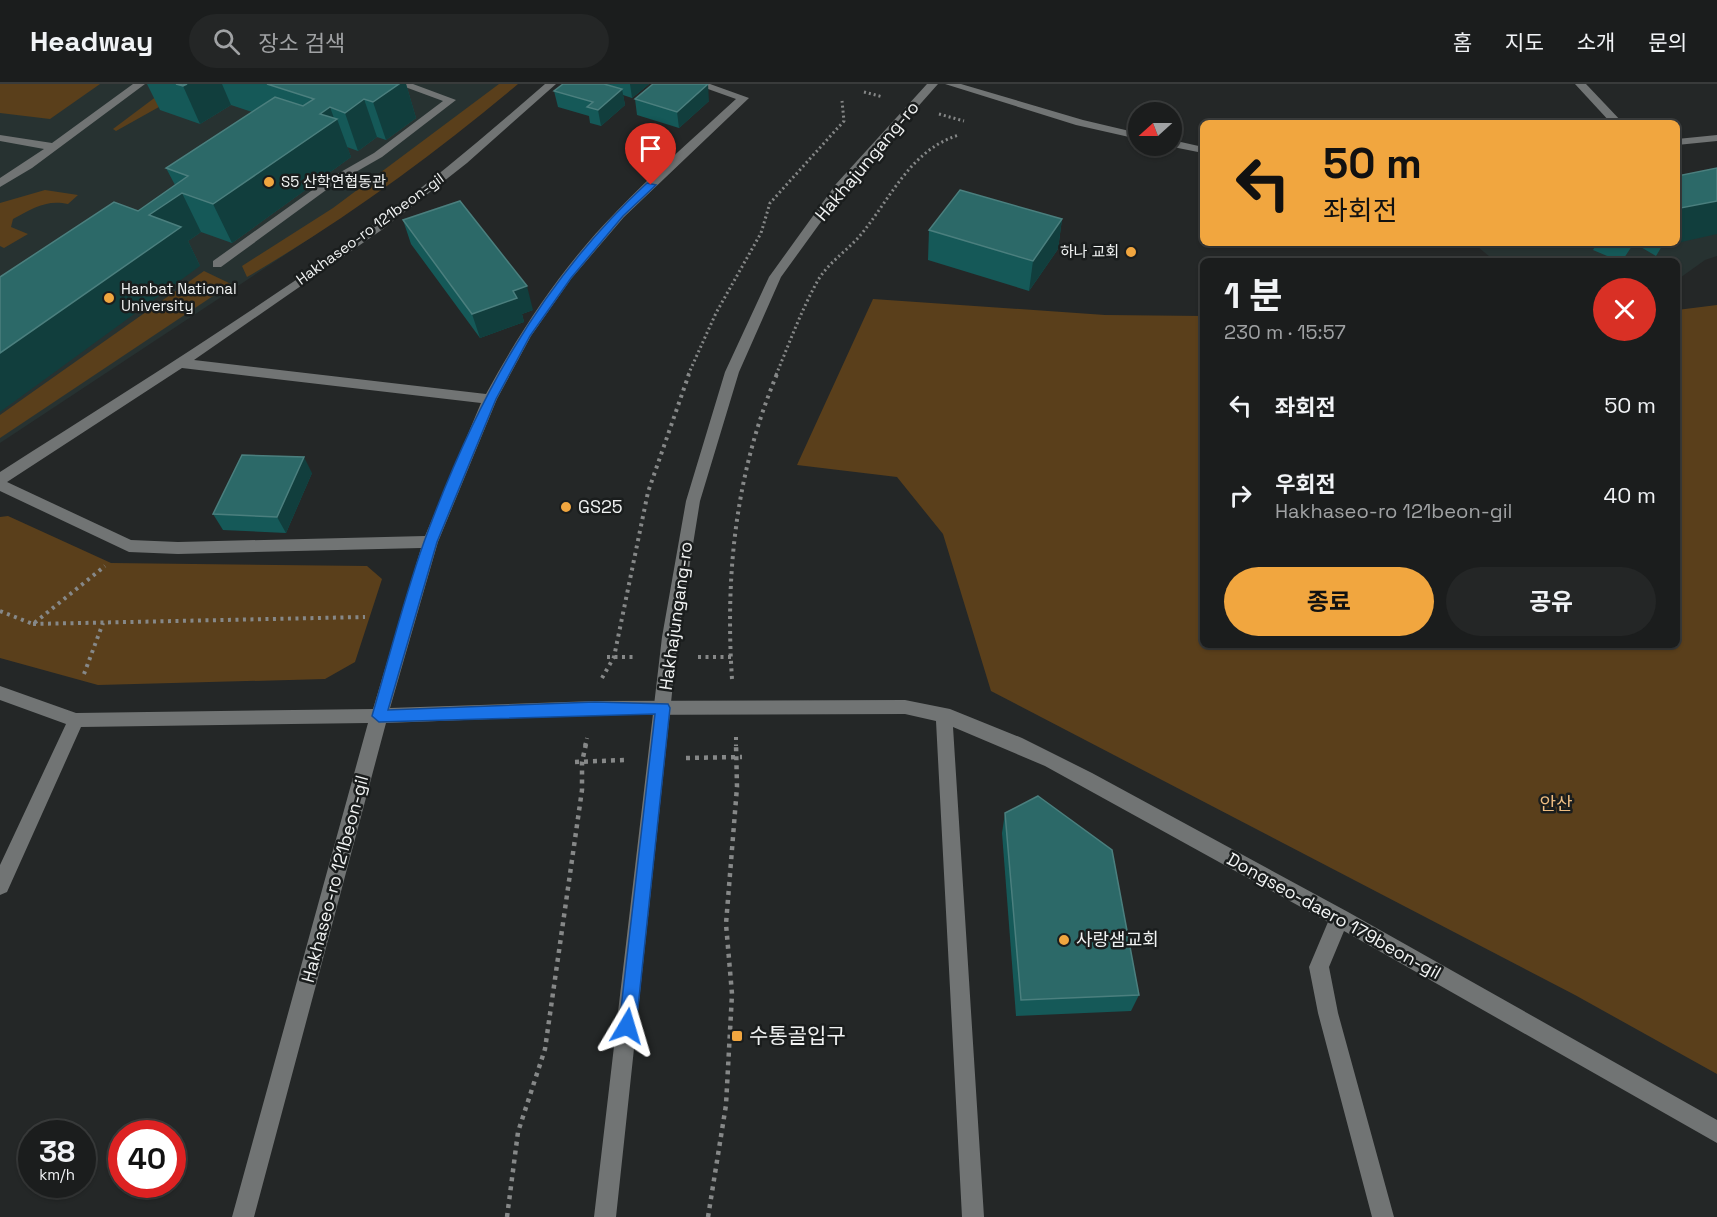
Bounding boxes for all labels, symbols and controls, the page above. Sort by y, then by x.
search box [189,14,609,68]
text: Headway [30,23,153,59]
icon: search [210,25,243,58]
text: 장소 검색 [258,29,345,57]
text: 홈 [1453,29,1472,56]
text: 지도 [1505,29,1544,56]
text: 소개 [1577,29,1615,56]
text: 문의 [1648,29,1687,56]
street label: Hakhajungang-ro [810,96,924,226]
north arrow [1128,102,1182,156]
map controls [1128,102,1182,156]
pin [625,123,676,185]
icon: arrive [634,132,667,165]
text: 50 m [1323,137,1422,190]
icon: left [1224,144,1302,222]
street label: Hakhaseo-ro 121beon-gil [292,169,447,289]
place label: S5 산학연협동관 [281,172,386,191]
marker: S5 산학연협동관 [262,175,276,189]
text: 좌회전 [1323,193,1398,228]
place label: 하나 교회 [1060,242,1119,261]
marker: 하나 교회 [1124,245,1138,259]
text: 1 분 [1224,273,1283,319]
button: close [1593,278,1656,341]
place label: Hanbat National University [121,279,237,315]
marker: Hanbat National University [102,291,116,305]
text: 230 m · 15:57 [1224,319,1346,345]
icon: left [1224,389,1257,422]
text: 50 m [1604,391,1656,419]
text: 좌회전 [1275,393,1336,421]
text: 우회전 [1275,470,1336,498]
icon: right [1224,479,1257,512]
text: 40 m [1604,481,1656,509]
place label: GS25 [578,495,623,518]
text: Hakhaseo-ro 121beon-gil [1275,498,1512,524]
marker: GS25 [559,500,573,514]
street label: Hakhajungang-ro [654,540,697,692]
button: 종료 [1224,567,1434,636]
button: 공유 [1446,567,1656,636]
street label: Hakhaseo-ro 121beon-gil [296,773,373,985]
park label: 안산 [1539,792,1573,815]
street label: Dongseo-daero 179beon-gil [1223,847,1445,984]
place label: 사랑샘교회 [1076,928,1159,951]
marker: 사랑샘교회 [1057,933,1071,947]
position arrow [595,994,659,1058]
place label: 수통골입구 [749,1022,846,1049]
marker: 수통골입구 [730,1029,744,1043]
speed limit sign: 40 [108,1120,186,1198]
text: 38 [39,1132,75,1171]
text: km/h [39,1165,75,1184]

